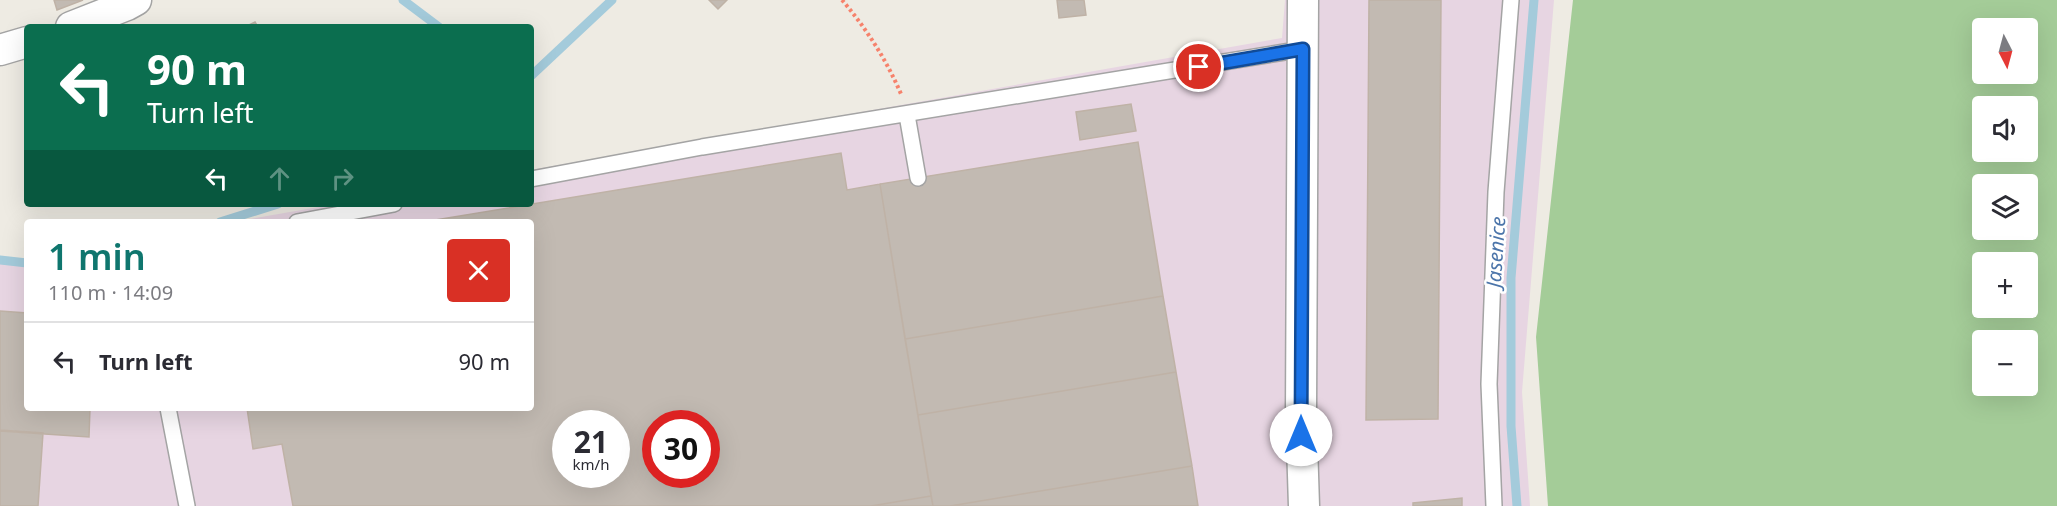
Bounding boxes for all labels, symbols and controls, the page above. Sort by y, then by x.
north arrow [1972,18,2038,84]
map controls [1972,18,2038,396]
text: 90 m [147,40,247,97]
pin [1173,41,1224,92]
icon: left [48,48,126,126]
icon: arrive [1182,50,1215,83]
text: Turn left [147,94,253,131]
button: sound [1972,96,2038,162]
icon: left [200,162,233,195]
icon: ahead [263,162,296,195]
icon: right [326,162,359,195]
button: layers [1972,174,2038,240]
water label: Jasenice [1479,215,1511,292]
text: 1 min [48,232,146,281]
button: close [447,239,510,302]
button: + [1972,252,2038,318]
text: 110 m · 14:09 [48,279,173,306]
button: − [1972,330,2038,396]
icon: left [48,345,81,378]
text: Turn left [99,346,193,376]
text: 90 m [459,346,510,376]
position arrow [1269,403,1333,467]
speed limit sign: 30 [642,410,720,488]
text: 21 [574,421,608,462]
text: km/h [573,454,609,474]

